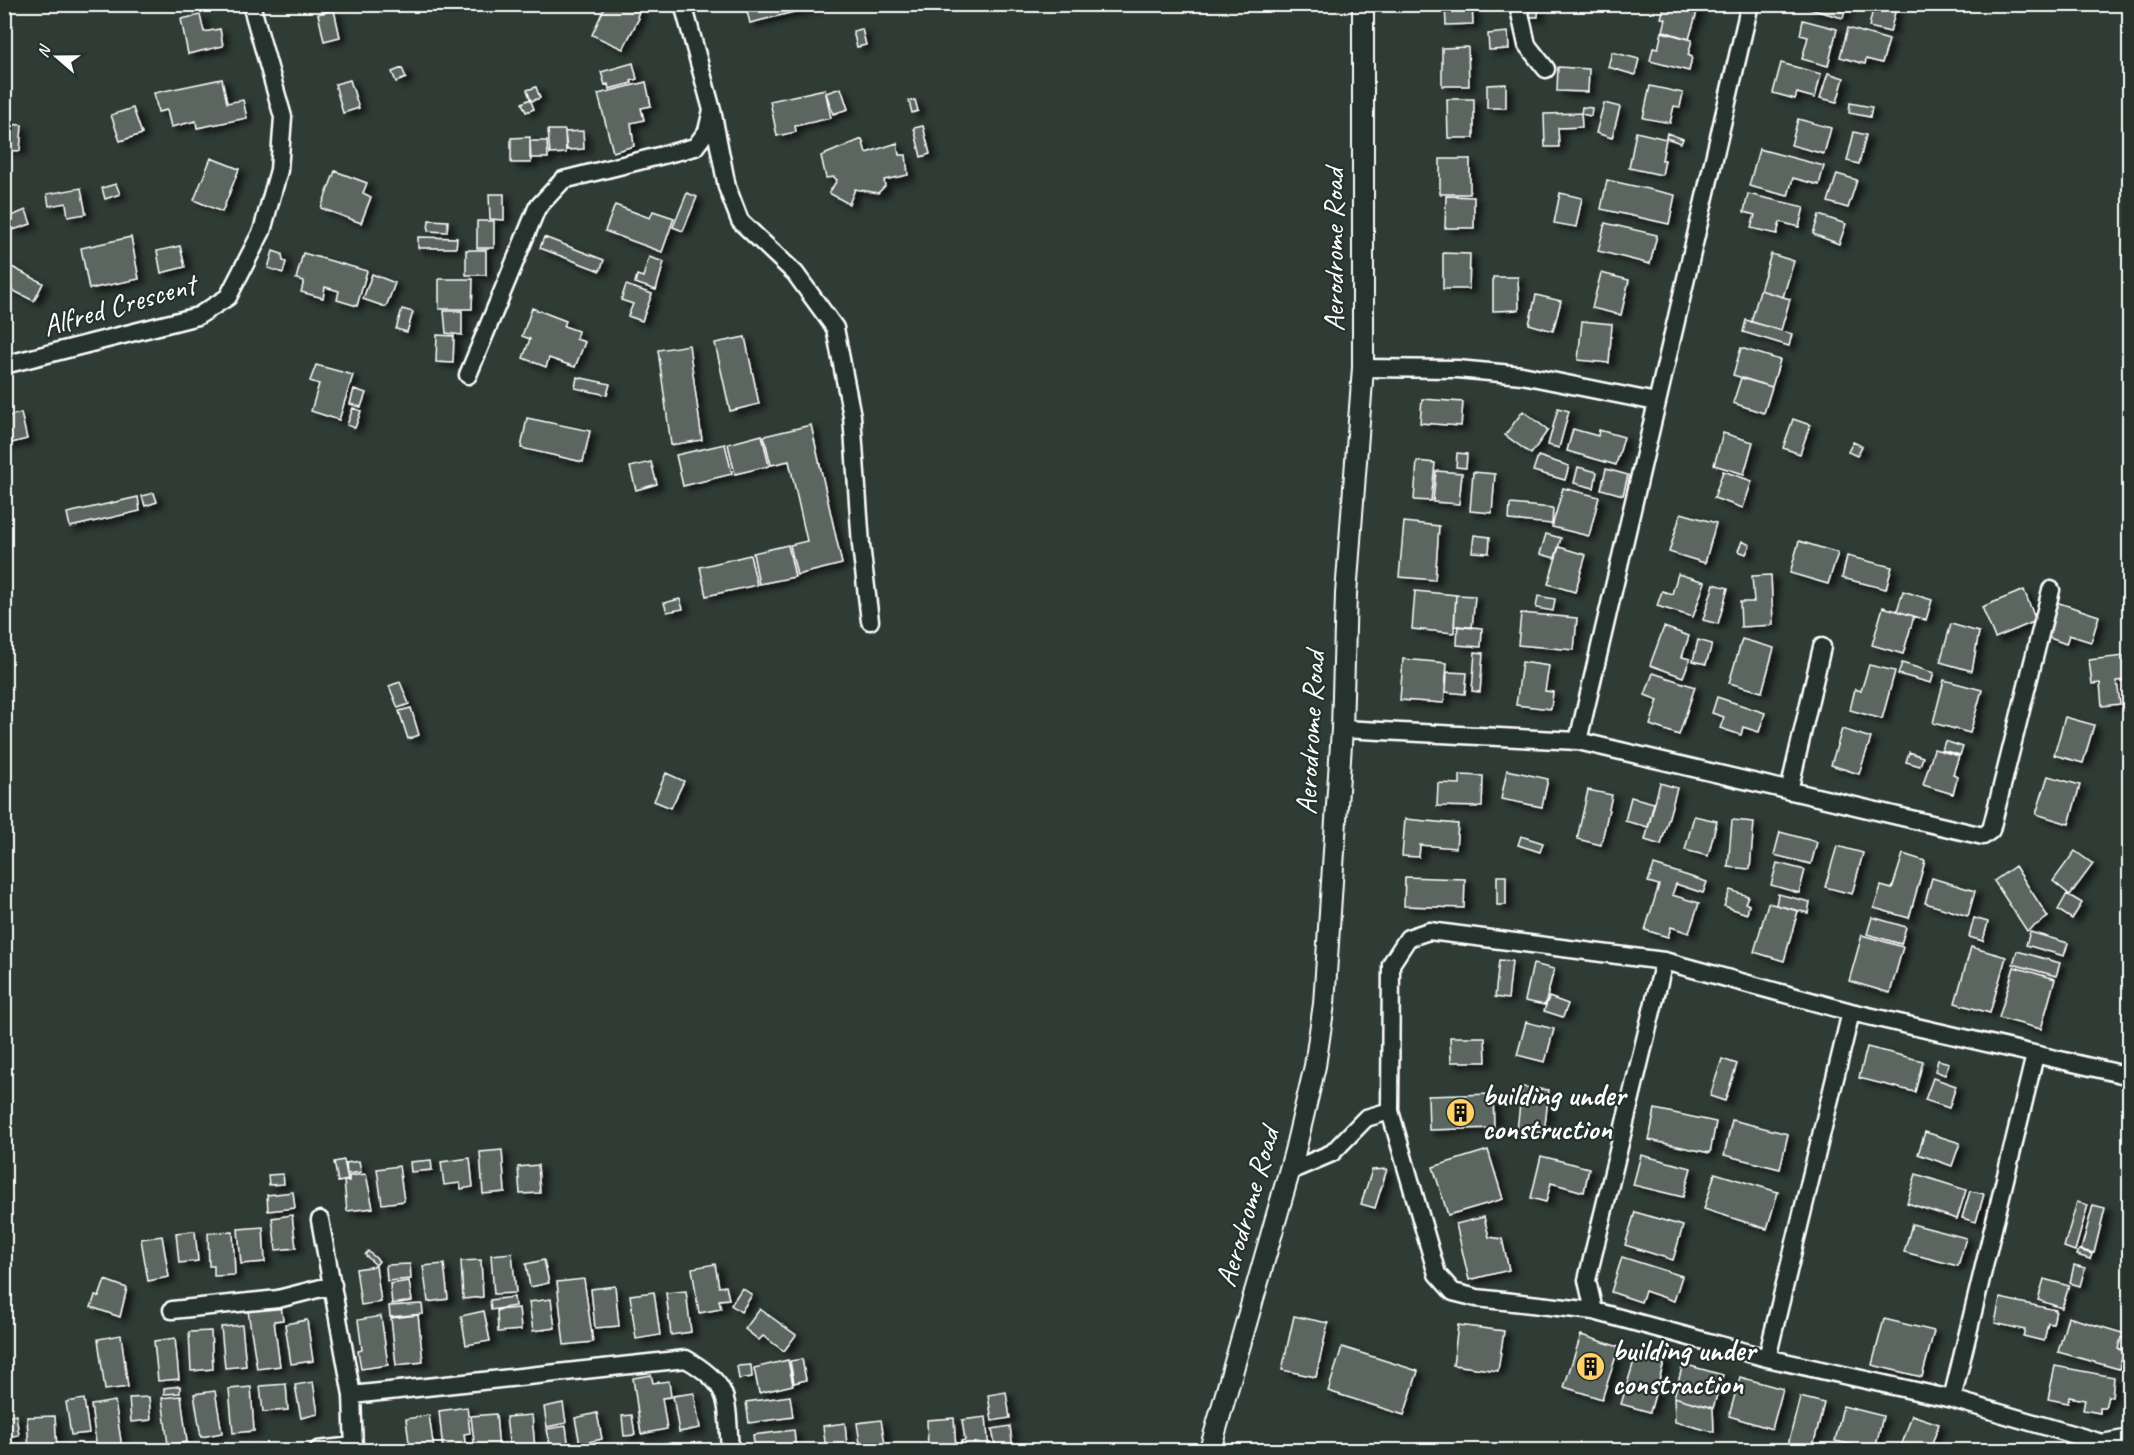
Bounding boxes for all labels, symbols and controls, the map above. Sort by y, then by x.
north arrow [27,27,87,87]
text: N [33,41,56,60]
street label: Aerodrome Road [1314,164,1352,332]
street label: Alfred Crescent [38,264,204,345]
street label: Aerodrome Road [1287,646,1333,816]
place label: building under construction [1482,1076,1628,1148]
building icon: building under construction [1445,1096,1477,1128]
street label: Aerodrome Road [1206,1119,1289,1291]
place label: building under constraction [1612,1331,1758,1403]
building icon: building under constraction [1575,1351,1607,1383]

